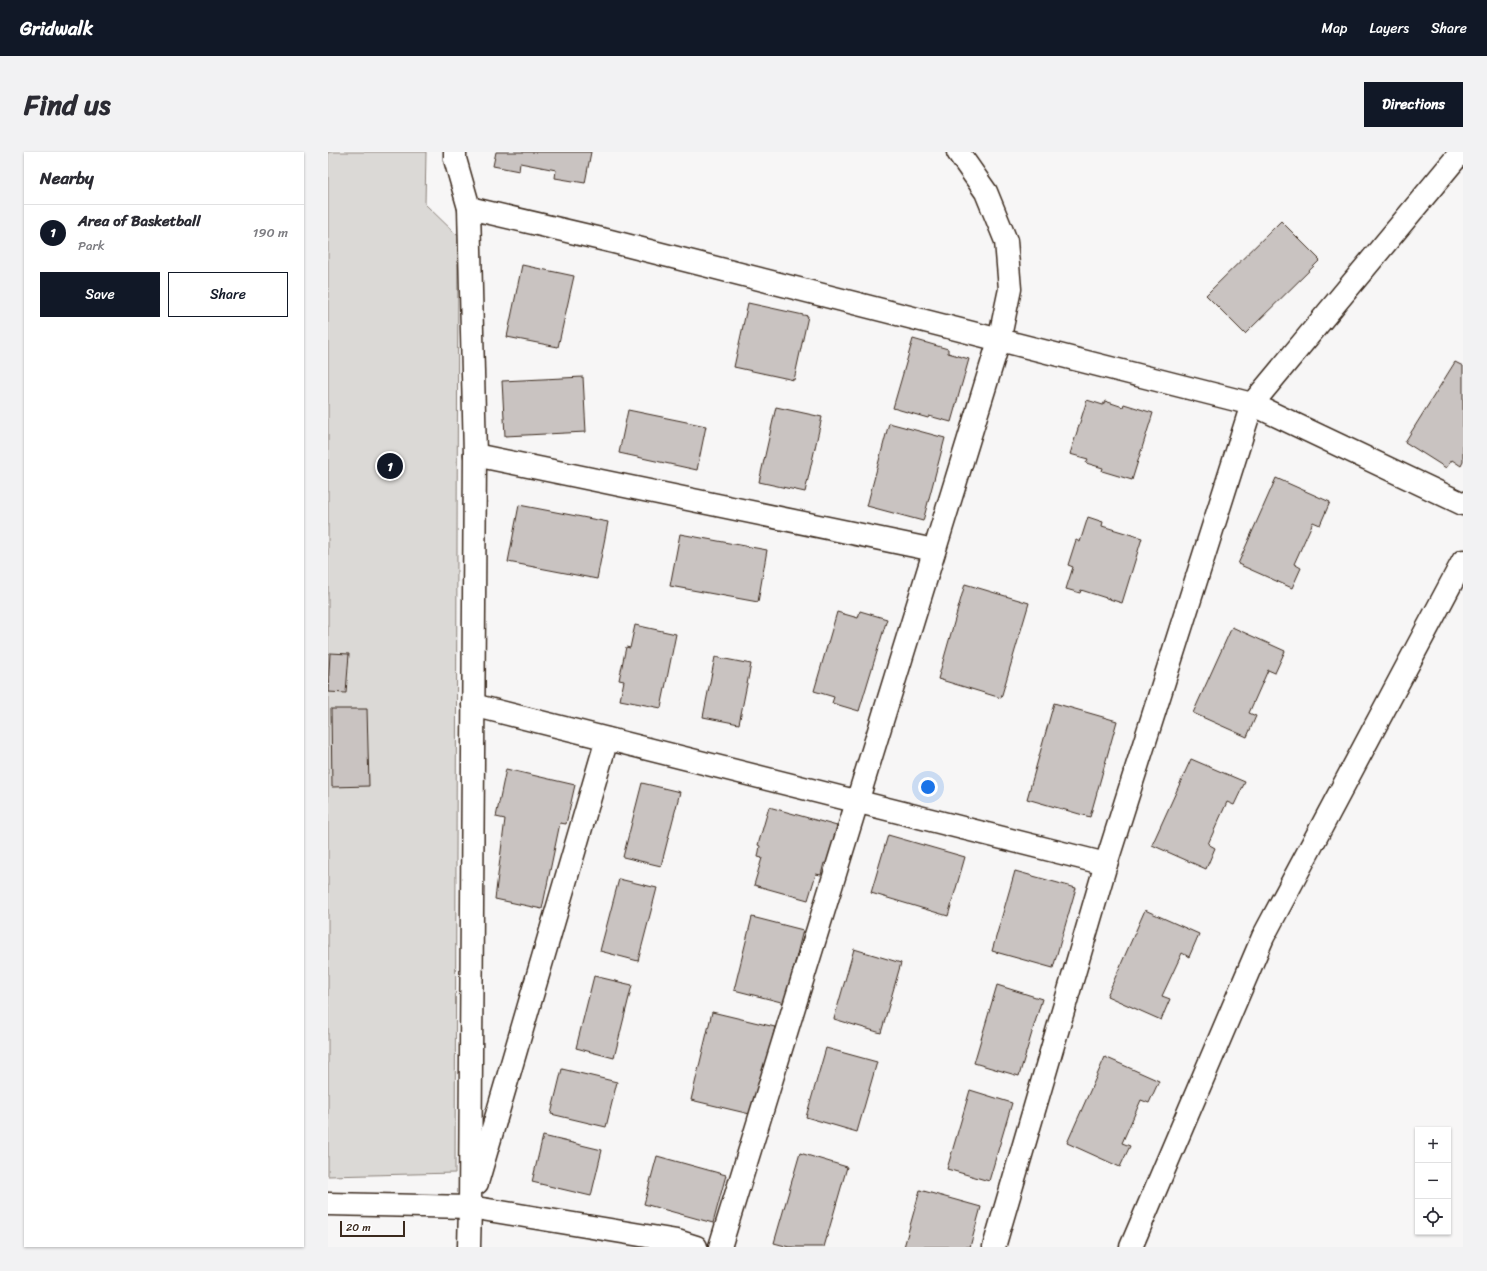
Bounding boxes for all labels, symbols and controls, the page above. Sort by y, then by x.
text: Gridwalk [20,12,93,45]
text: Map [1322,16,1347,41]
text: Layers [1369,16,1409,41]
text: Share [1431,16,1467,41]
text: Find us [24,80,111,129]
button: Directions [1364,82,1463,127]
text: Nearby [40,163,94,193]
text: Area of Basketball [78,208,200,234]
text: 1 [50,221,56,244]
text: 190 m [253,221,288,244]
text: Park [78,234,105,257]
button: Save [40,272,160,317]
button: Share [168,272,288,317]
pin: 1 [377,451,403,481]
your location [918,777,938,797]
map controls [1415,1127,1451,1235]
button: + [1415,1127,1451,1163]
button: − [1415,1163,1451,1199]
button: locate [1415,1199,1451,1235]
text: 20 m [346,1218,371,1237]
scale bar [340,1219,405,1238]

